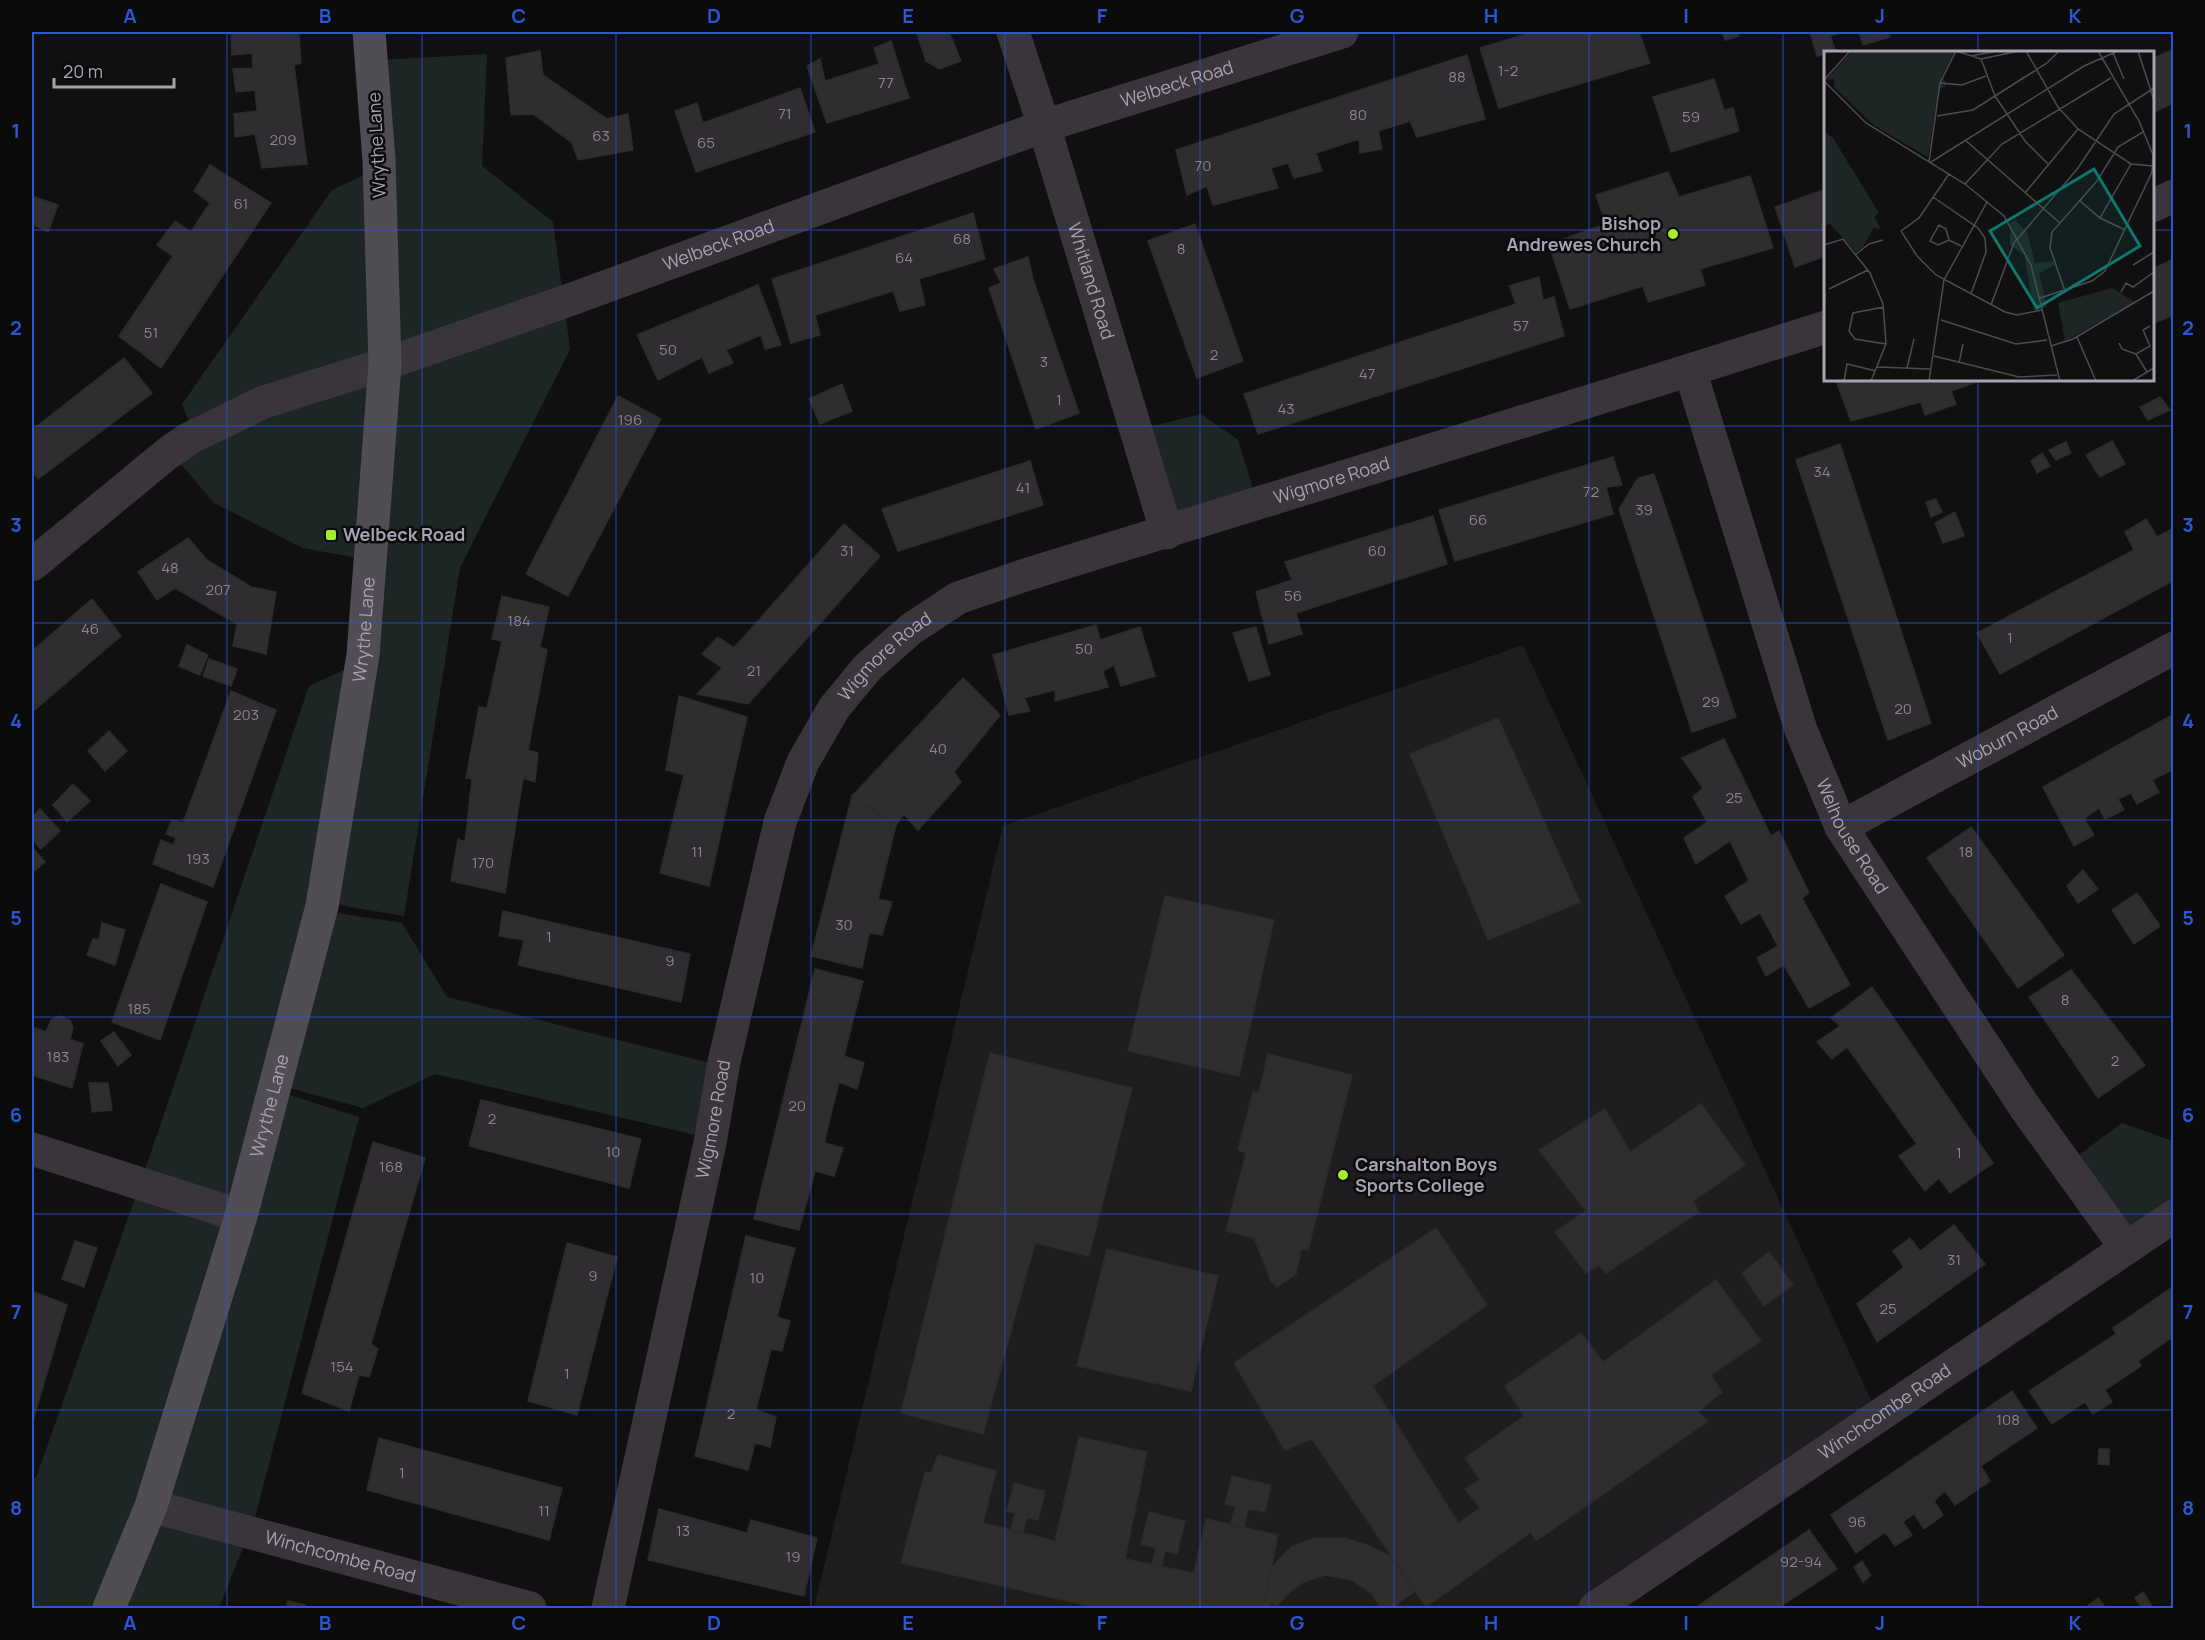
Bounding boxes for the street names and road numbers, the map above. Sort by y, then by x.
street label: Welbeck Road [1117,54,1236,112]
street label: Wrythe Lane [361,92,391,199]
street label: Welbeck Road [659,213,777,276]
street label: Whitland Road [1063,220,1121,342]
street label: Wigmore Road [1270,450,1392,509]
street label: Wrythe Lane [346,576,380,684]
street label: Wigmore Road [832,606,936,705]
street label: Woburn Road [1952,700,2062,774]
street label: Welhouse Road [1811,775,1895,898]
street label: Wrythe Lane [244,1051,294,1160]
street label: Wigmore Road [690,1058,735,1181]
street label: Winchcombe Road [1813,1358,1955,1464]
street label: Winchcombe Road [263,1524,419,1588]

